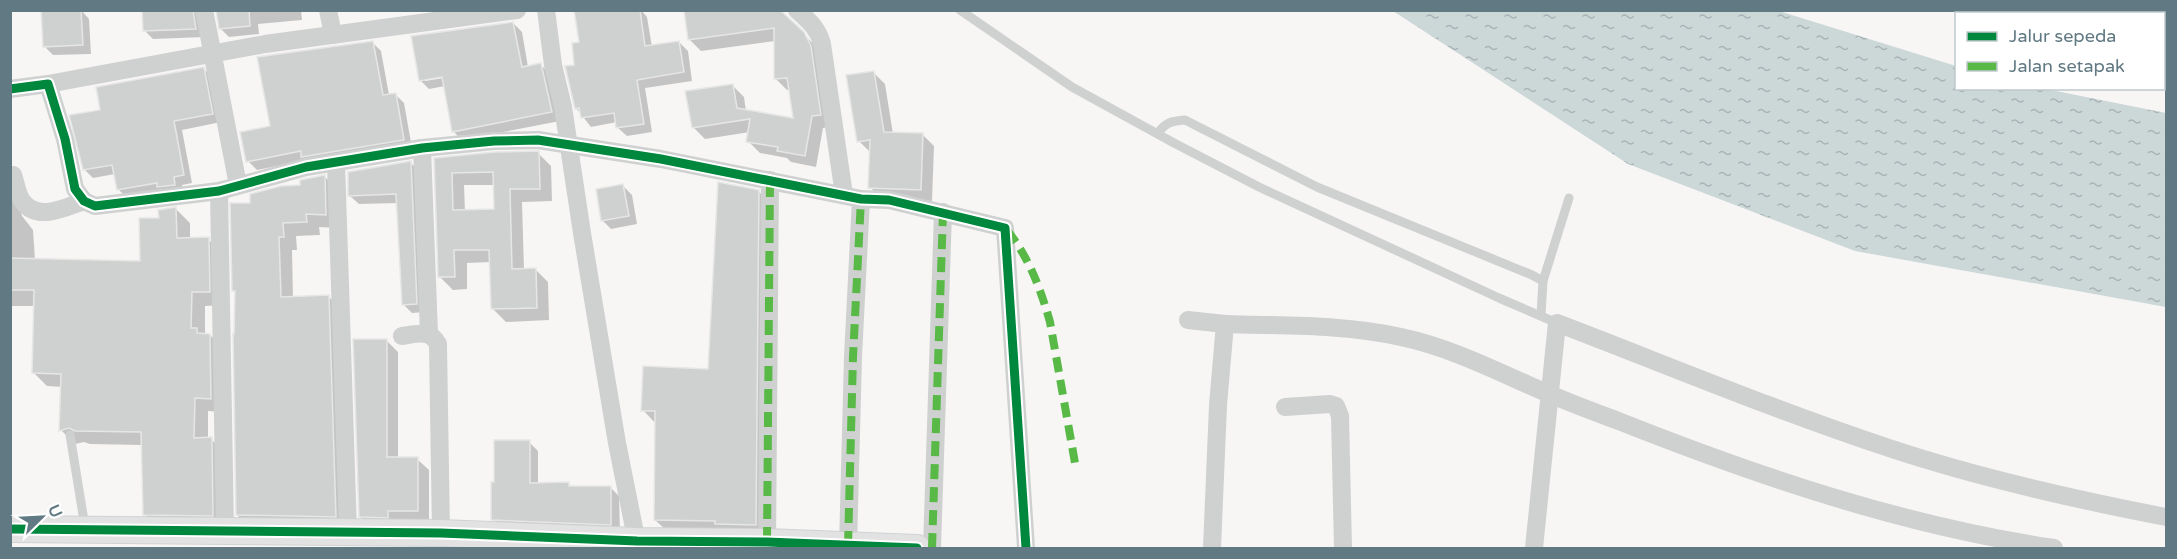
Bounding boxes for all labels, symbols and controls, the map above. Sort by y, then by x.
legend [1955,12,2165,90]
text: Jalur sepeda [2009,25,2116,47]
text: Jalan setapak [2009,55,2125,77]
north arrow [12,487,72,547]
text: U [43,502,66,521]

